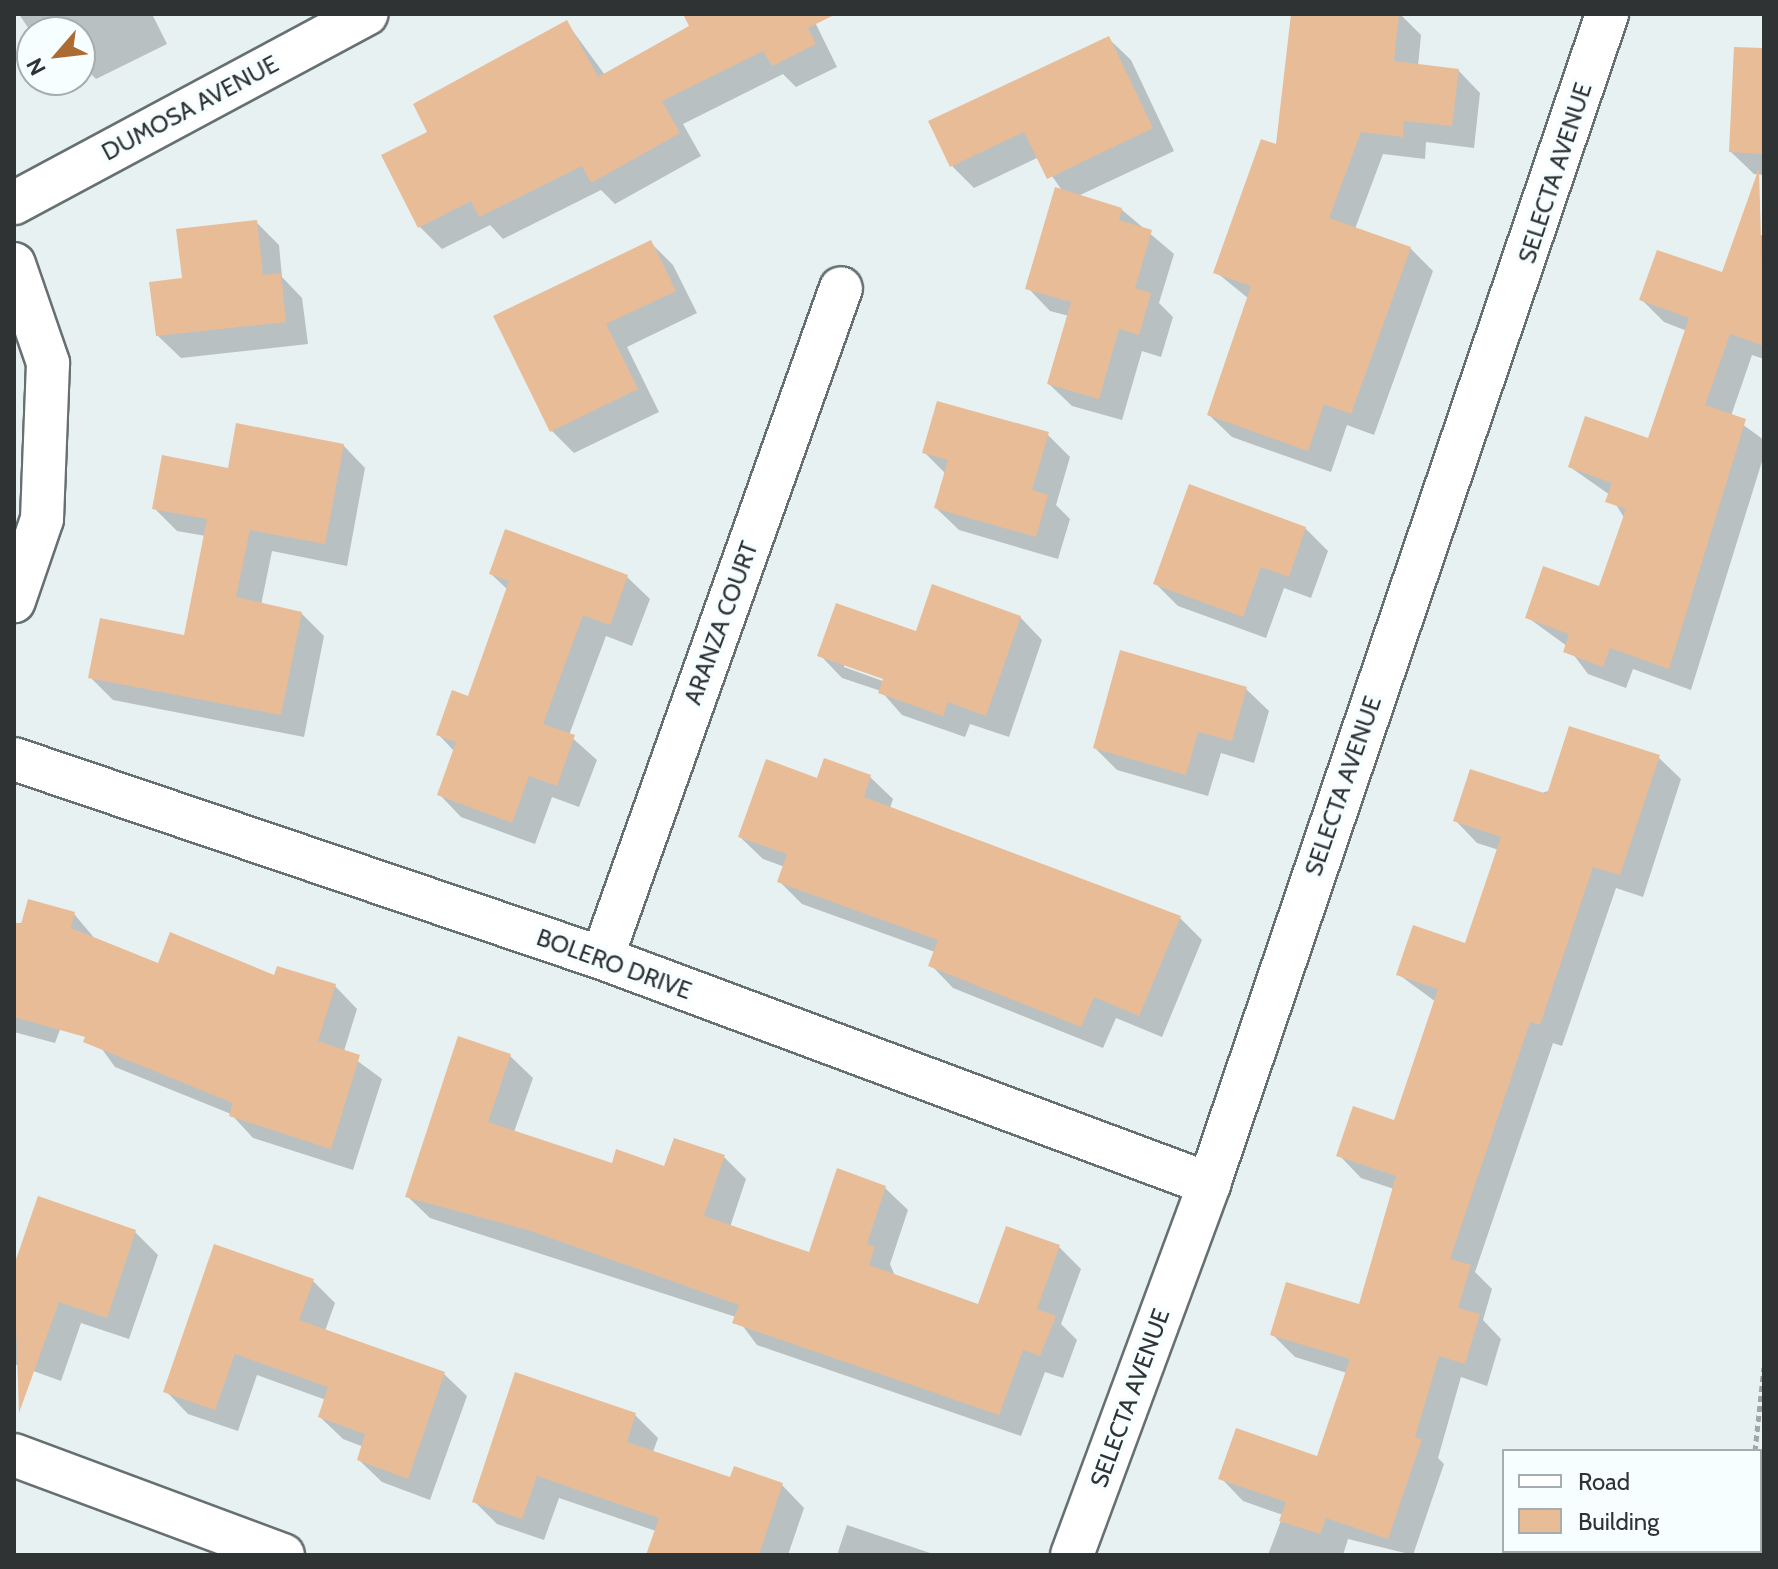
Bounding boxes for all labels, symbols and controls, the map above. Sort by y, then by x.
north arrow [16,16,96,96]
street label: DUMOSA AVENUE [97,49,283,167]
text: N [21,53,52,80]
street label: SELECTA AVENUE [1512,79,1598,267]
street label: ARANZA COURT [678,537,764,709]
street label: SELECTA AVENUE [1299,692,1387,880]
street label: BOLERO DRIVE [533,923,695,1005]
street label: SELECTA AVENUE [1084,1305,1176,1491]
legend [1502,1449,1762,1553]
text: Road [1578,1467,1630,1496]
text: Building [1578,1507,1659,1536]

